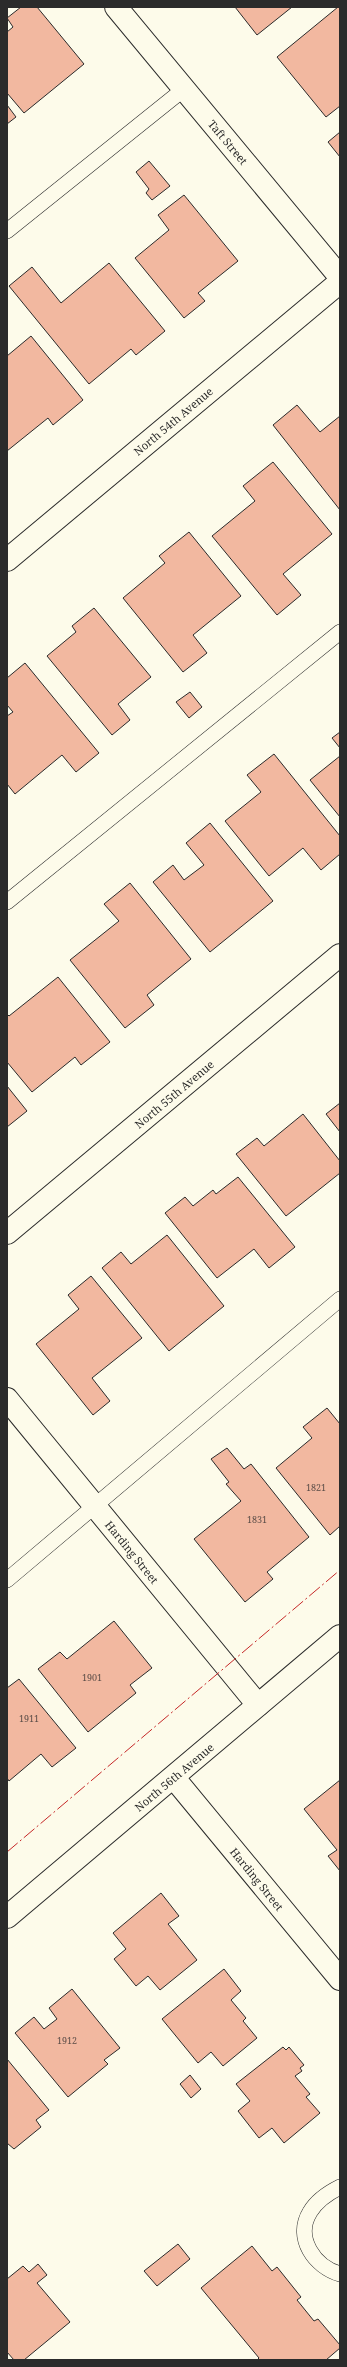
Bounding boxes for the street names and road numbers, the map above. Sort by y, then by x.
street label: Taft Street [205,116,251,168]
street label: North 54th Avenue [130,383,216,459]
street label: North 55th Avenue [131,1056,217,1132]
street label: Harding Street [102,1517,162,1587]
street label: North 56th Avenue [131,1739,217,1815]
street label: Harding Street [227,1844,287,1914]

